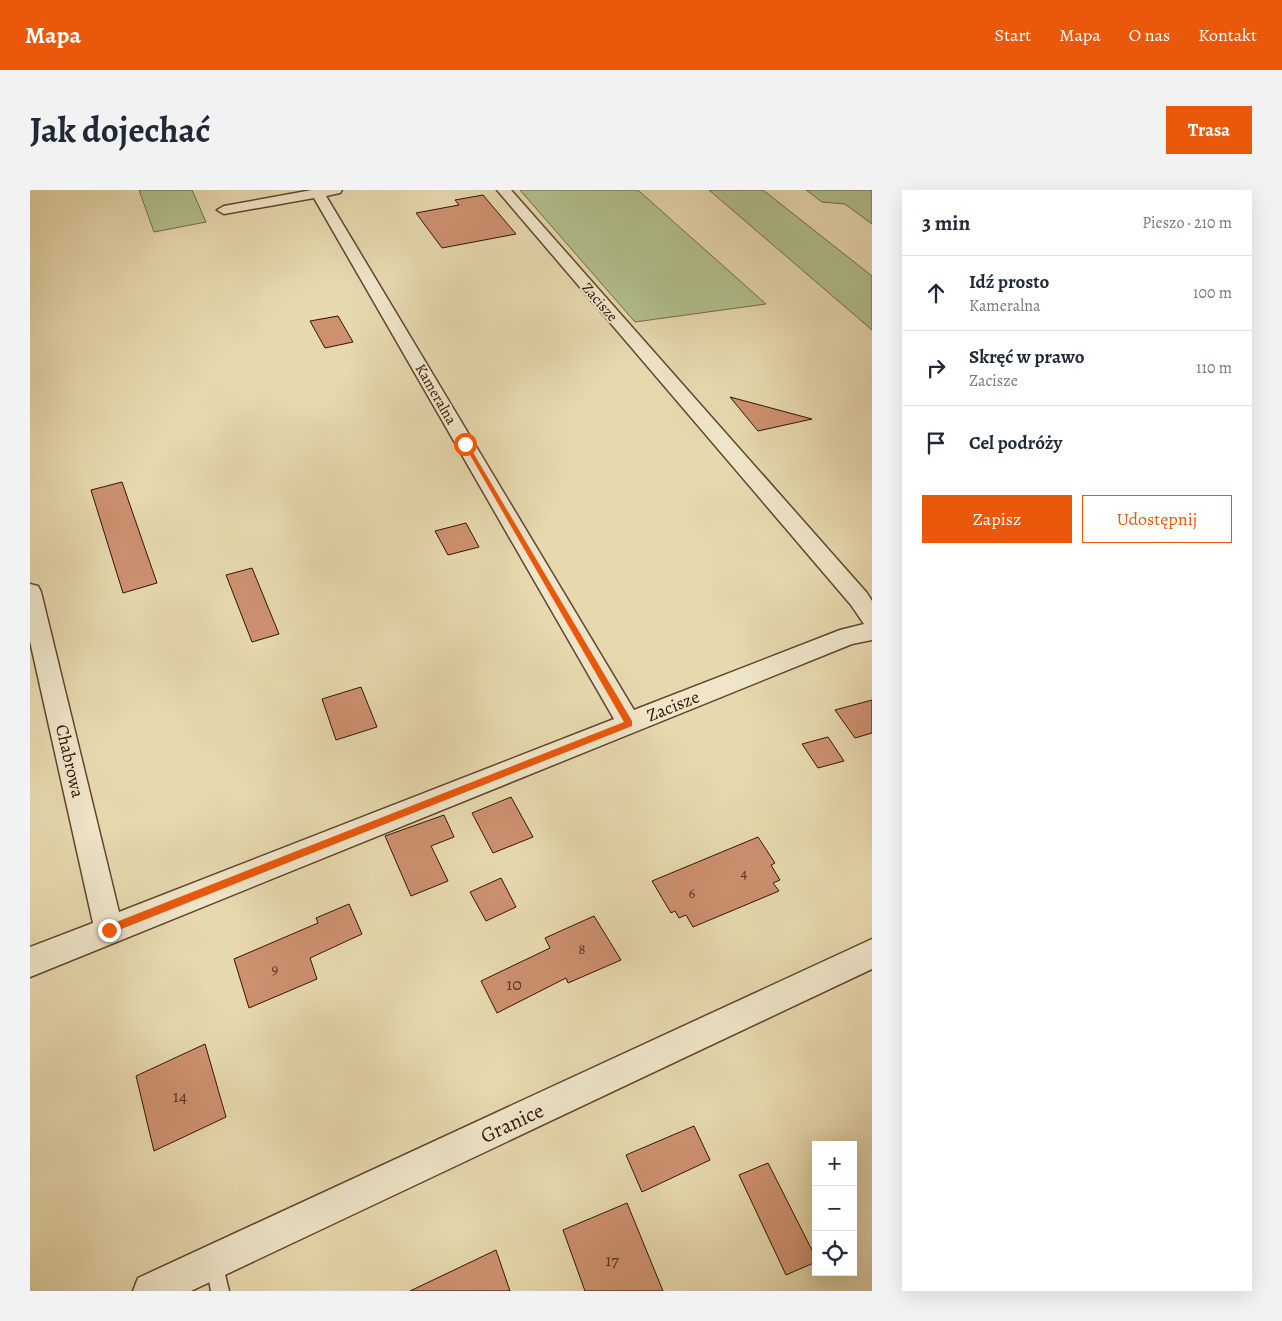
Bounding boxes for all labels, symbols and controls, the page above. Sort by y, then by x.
text: Mapa [25,19,81,51]
text: Start [995,23,1031,47]
text: Mapa [1059,23,1101,47]
text: O nas [1129,23,1170,47]
text: Kontakt [1198,23,1257,47]
text: Jak dojechać [30,106,210,154]
button: Trasa [1166,106,1252,154]
text: 3 min [922,209,970,237]
text: Pieszo · 210 m [1142,212,1232,234]
text: Idź prosto [969,269,1049,295]
street label: Zacisze [577,278,623,326]
icon: ahead [922,279,950,307]
text: 100 m [1193,282,1232,304]
text: Kameralna [969,295,1040,317]
text: Skręć w prawo [969,344,1084,370]
icon: right [922,354,950,382]
text: 110 m [1196,357,1232,379]
street label: Kameralna [411,360,461,428]
text: Zacisze [969,370,1018,392]
icon: arrive [922,429,950,457]
text: Cel podróży [969,430,1062,456]
route start [454,433,477,456]
button: Zapisz [922,495,1072,543]
button: Udostępnij [1082,495,1232,543]
street label: Zacisze [643,685,703,727]
street label: Chabrowa [50,722,90,801]
house number: 4 [741,863,748,883]
house number: 6 [689,883,696,903]
route end [98,919,121,942]
house number: 8 [578,939,586,959]
house number: 9 [272,959,279,979]
house number: 10 [506,972,522,996]
house number: 14 [173,1084,187,1108]
street label: Granice [476,1096,548,1150]
map controls [812,1141,857,1276]
button: + [812,1141,857,1186]
button: − [812,1186,857,1231]
button: locate [812,1231,857,1276]
house number: 17 [605,1248,619,1272]

